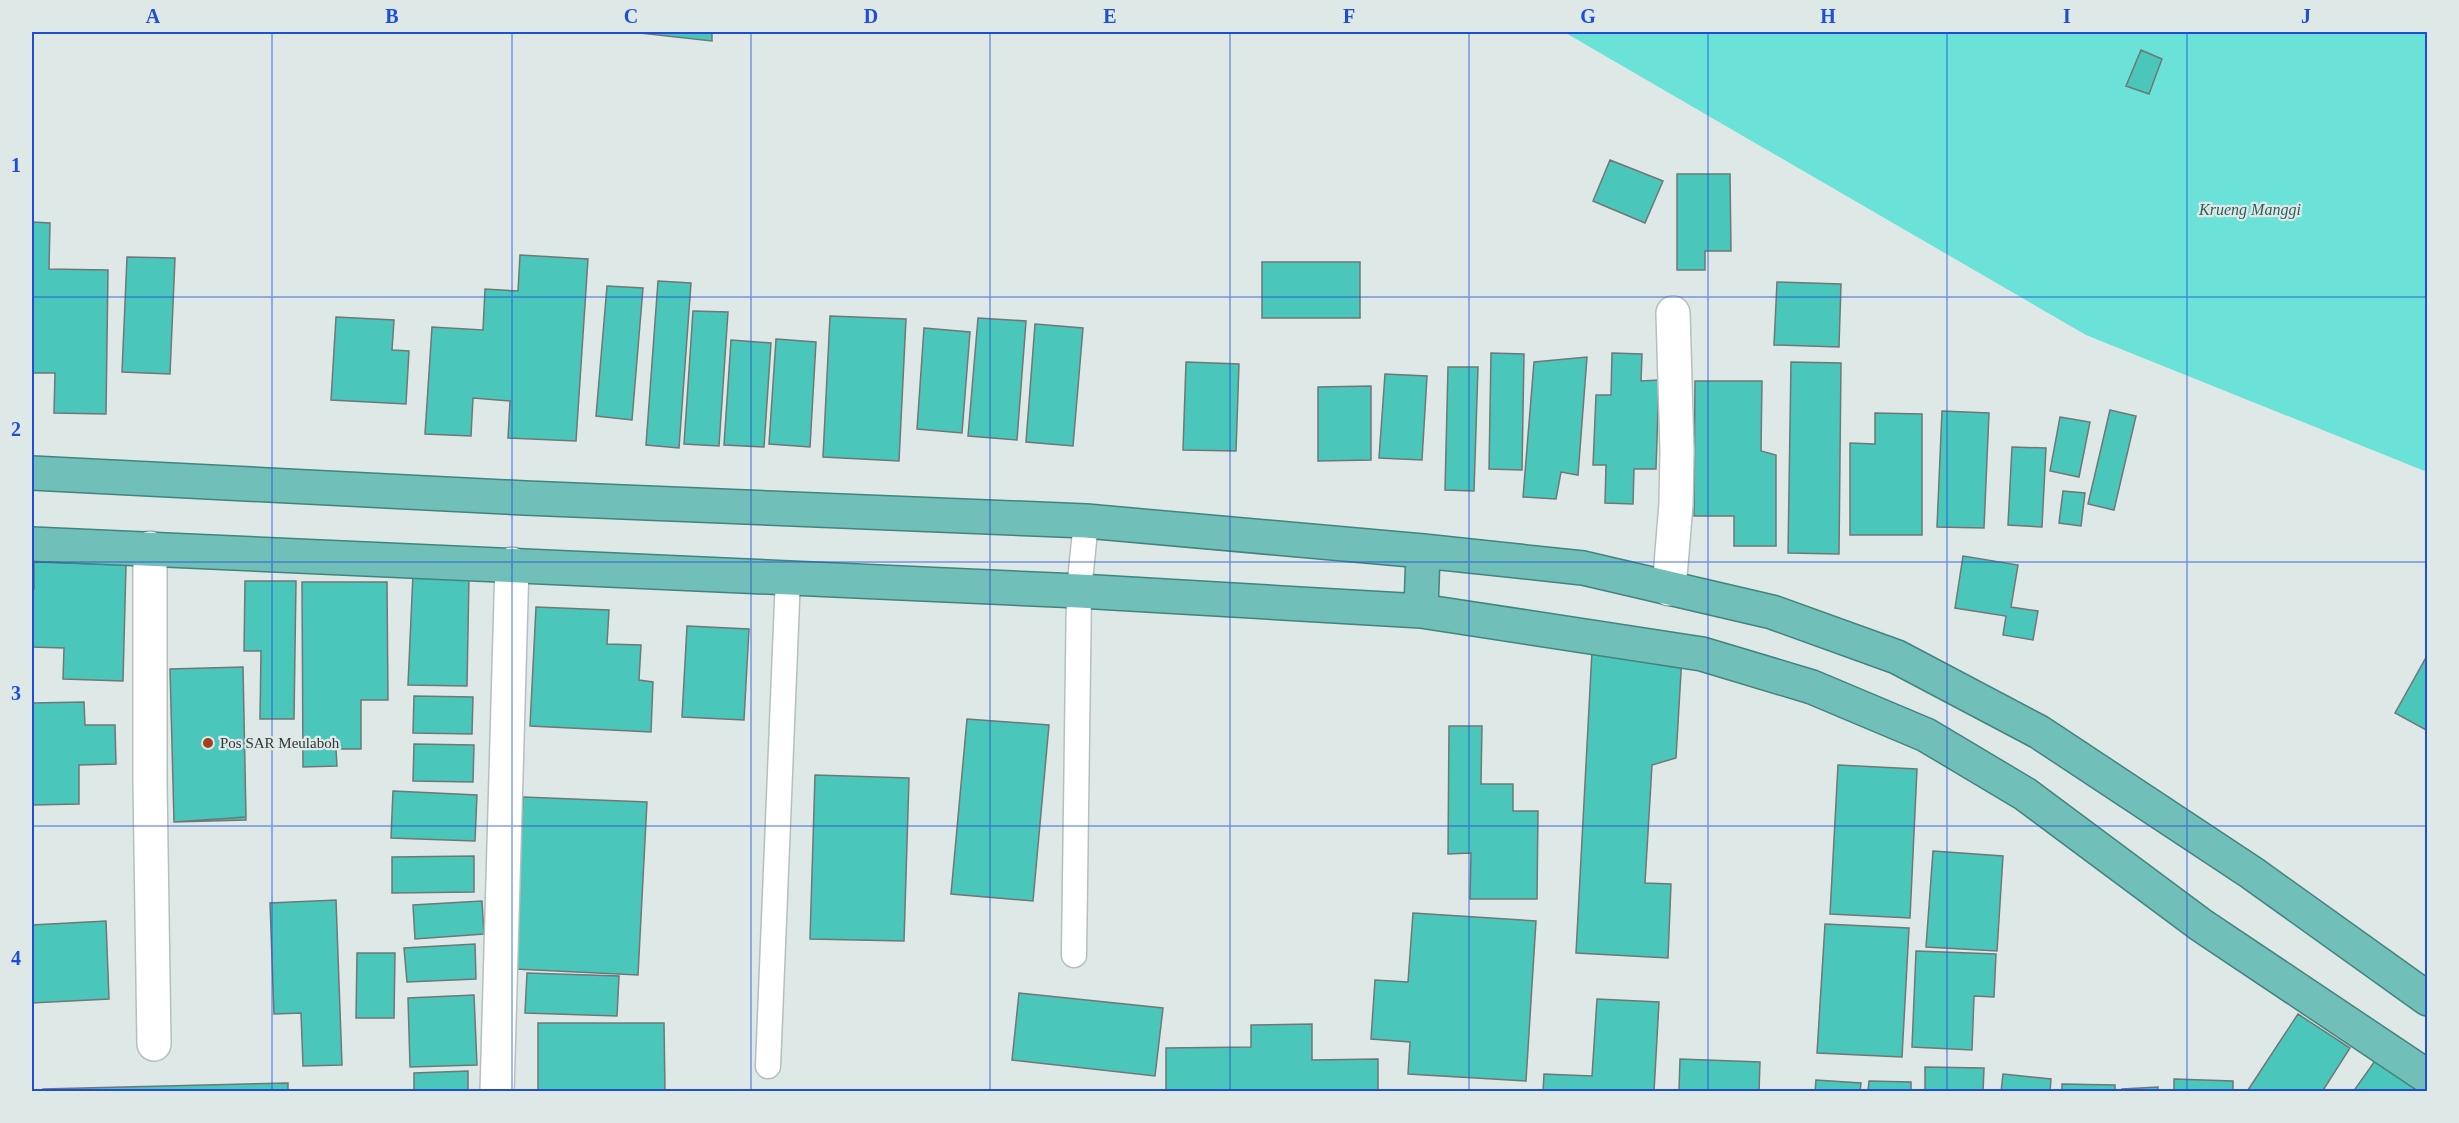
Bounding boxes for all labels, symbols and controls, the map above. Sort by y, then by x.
text: A [146,5,161,27]
text: B [385,5,399,27]
text: C [624,5,638,27]
text: D [864,5,878,27]
text: E [1103,5,1117,27]
text: F [1343,5,1355,27]
text: G [1580,5,1596,27]
text: H [1820,5,1836,27]
text: I [2063,5,2071,27]
text: J [2301,5,2311,27]
text: 1 [11,154,21,176]
water label: Krueng Manggi [2198,201,2301,219]
text: 2 [11,418,21,440]
text: 3 [11,682,21,704]
place label: Pos SAR Meulaboh [220,735,340,751]
marker: Pos SAR Meulaboh [201,736,215,750]
text: 4 [11,947,21,969]

